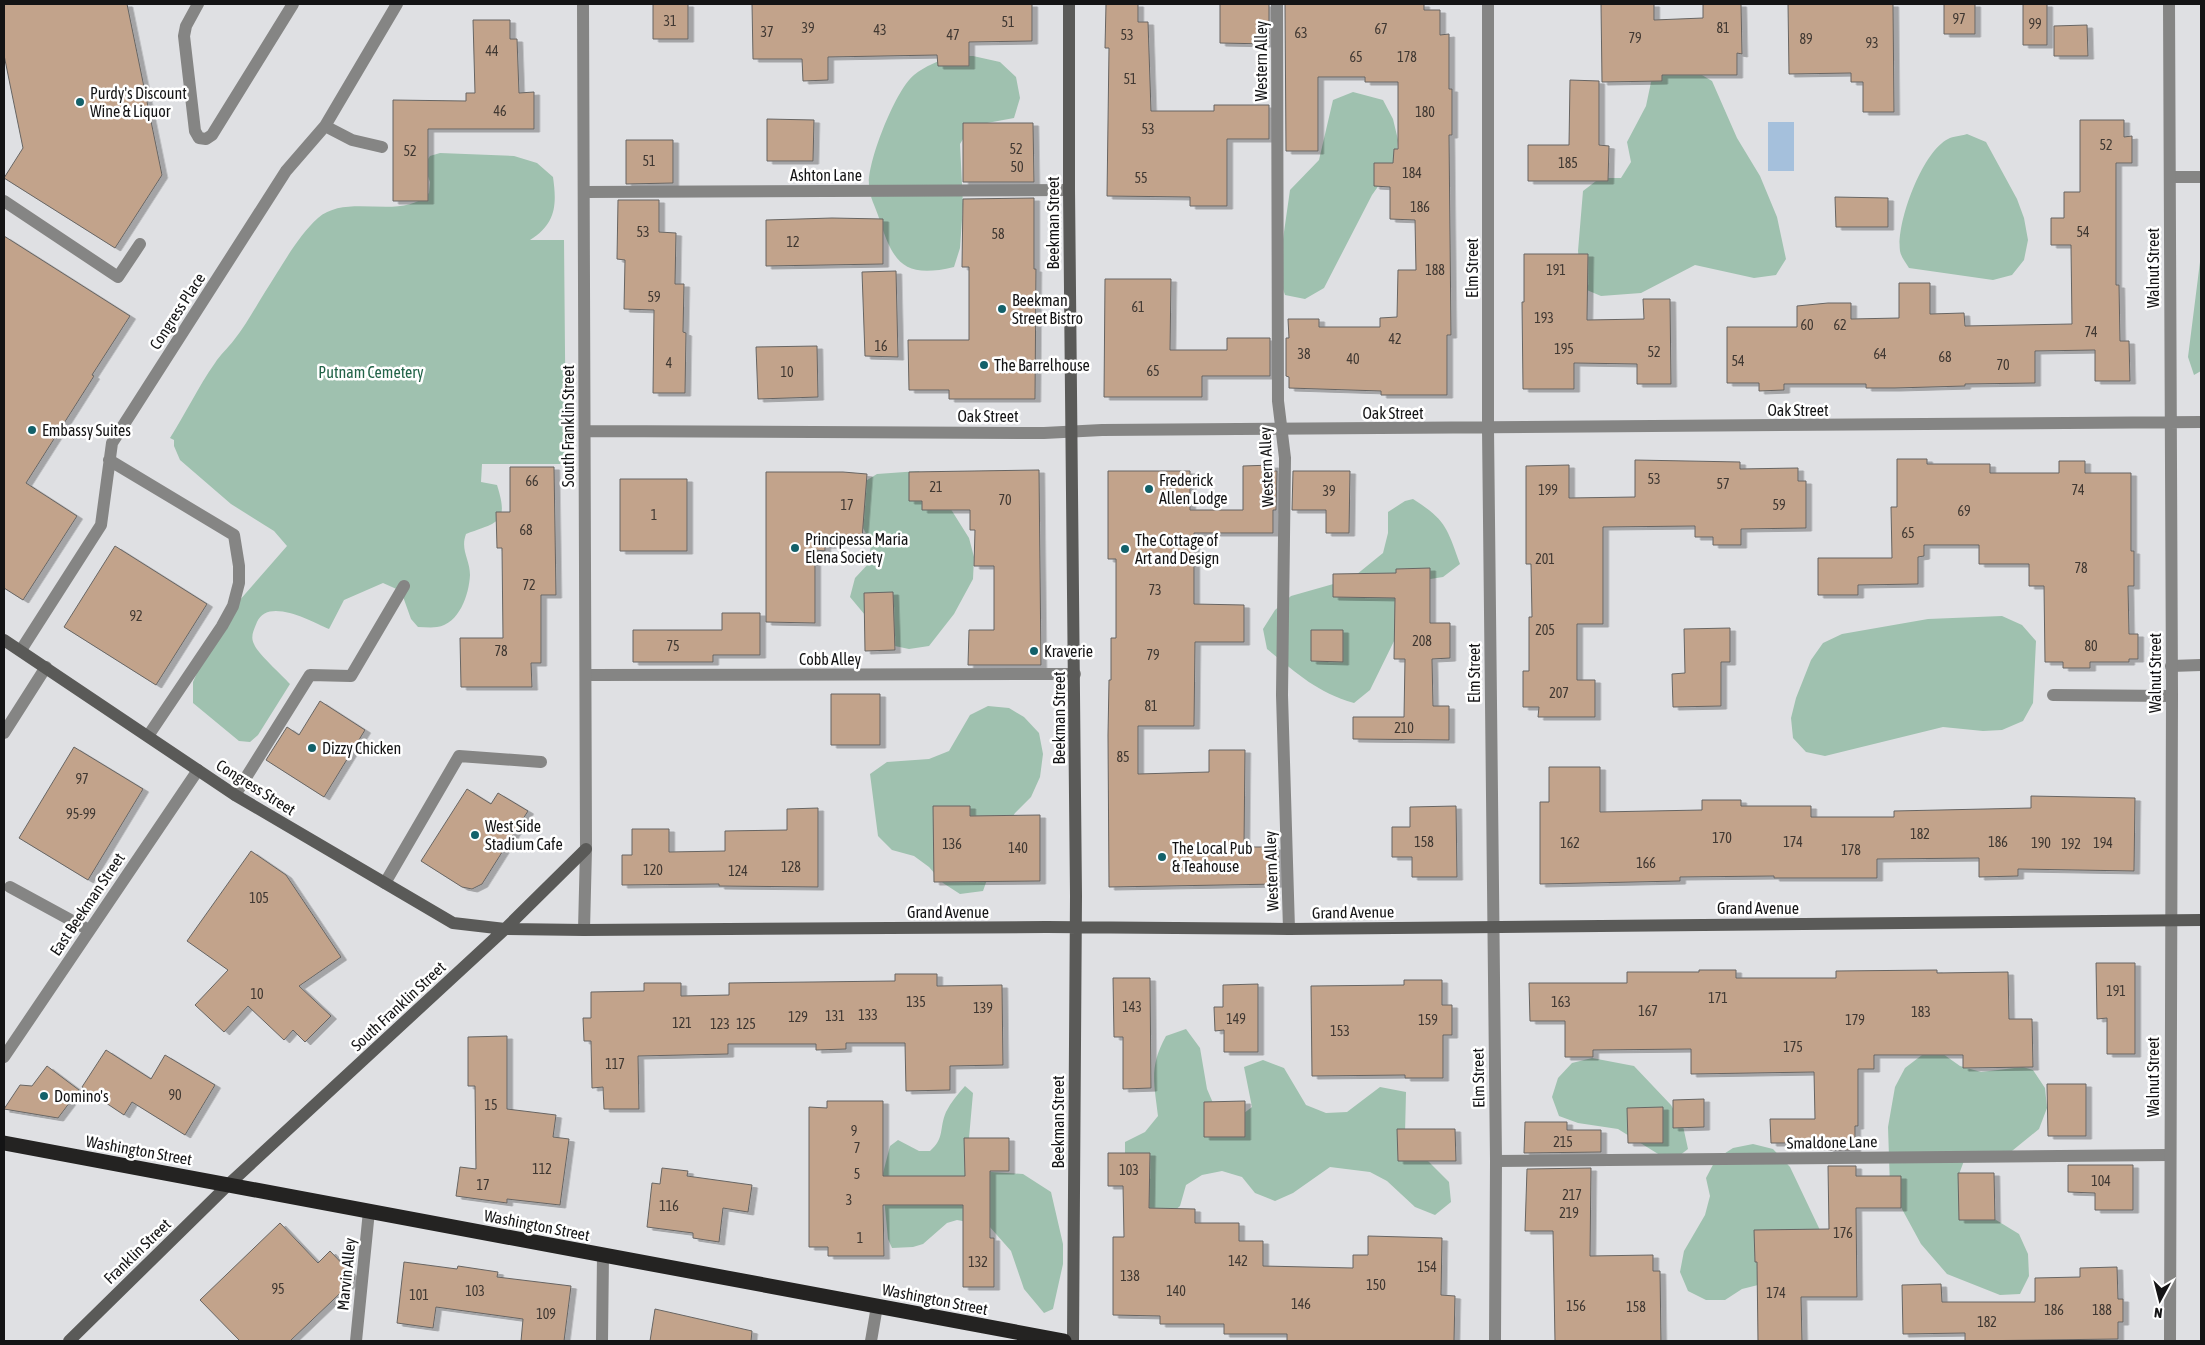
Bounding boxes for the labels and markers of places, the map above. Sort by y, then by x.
place label: Purdy's Discount Wine & Liquor [90,84,187,121]
marker: Purdy's Discount Wine & Liquor [74,96,86,108]
place label: Beekman Street Bistro [1012,291,1083,327]
marker: Beekman Street Bistro [996,303,1008,315]
place label: The Barrelhouse [994,356,1090,374]
marker: The Barrelhouse [978,359,990,371]
place label: Embassy Suites [42,421,131,440]
marker: Embassy Suites [26,424,38,436]
place label: Frederick Allen Lodge [1159,471,1228,508]
marker: Frederick Allen Lodge [1143,483,1155,495]
place label: Principessa Maria Elena Society [805,530,908,567]
place label: The Cottage of Art and Design [1135,531,1219,568]
marker: Principessa Maria Elena Society [789,542,801,554]
marker: The Cottage of Art and Design [1119,543,1131,555]
place label: Kraverie [1044,642,1093,660]
marker: Kraverie [1028,645,1040,657]
place label: Dizzy Chicken [322,739,401,758]
marker: Dizzy Chicken [306,742,318,754]
place label: West Side Stadium Cafe [485,817,563,853]
marker: West Side Stadium Cafe [469,829,481,841]
place label: The Local Pub & Teahouse [1172,839,1253,875]
marker: The Local Pub & Teahouse [1156,851,1168,863]
place label: Domino's [54,1087,109,1105]
marker: Domino's [38,1090,50,1102]

